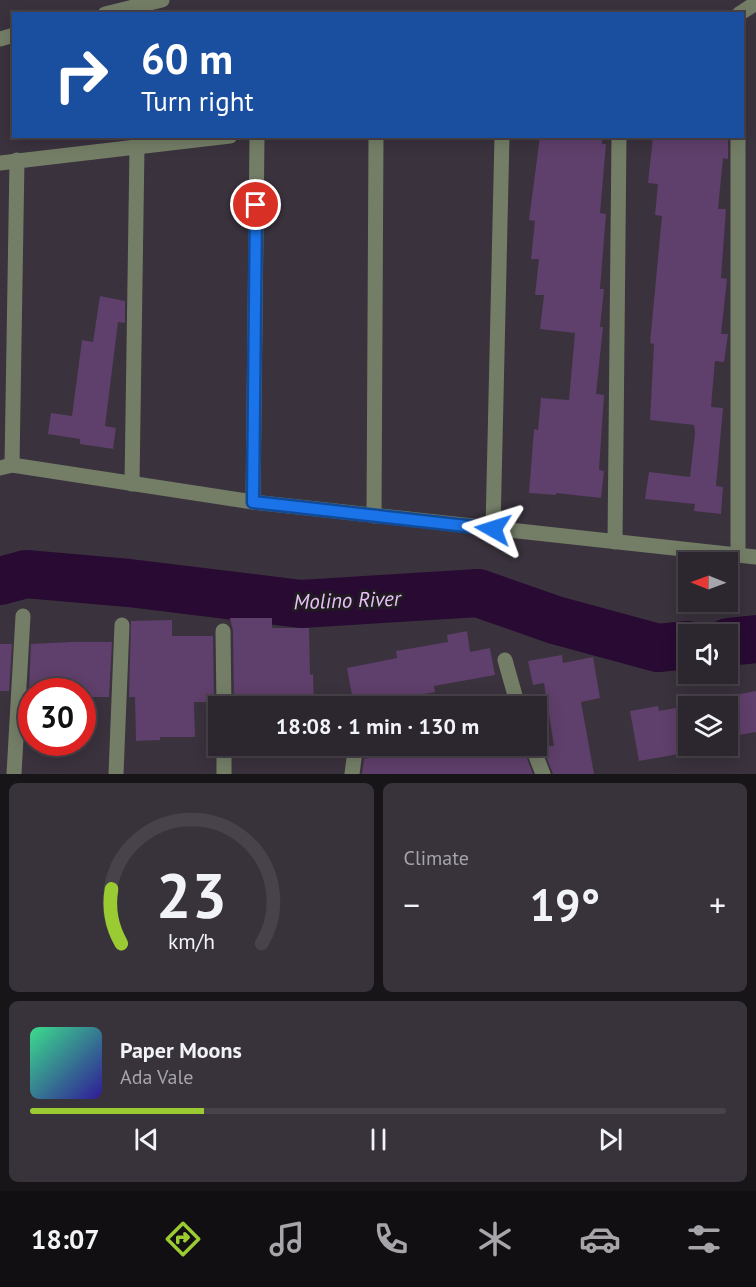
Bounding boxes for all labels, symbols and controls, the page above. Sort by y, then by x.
text: 60 m [141,31,233,86]
icon: right [42,36,120,114]
text: Turn right [141,84,254,118]
pin [230,179,281,230]
icon: arrive [239,188,272,221]
position arrow [461,497,525,561]
north arrow [678,552,738,612]
map controls [678,552,738,756]
water label: Molino River [293,585,403,615]
button: sound [678,624,738,684]
speed limit sign: 30 [18,678,96,756]
button: layers [678,696,738,756]
text: 18:08 · 1 min · 130 m [276,712,479,740]
text: Climate [404,845,469,871]
text: 23 [156,854,227,935]
text: 19° [529,875,600,933]
text: − [404,883,420,926]
text: + [709,883,726,926]
text: km/h [168,928,215,956]
text: Paper Moons [120,1036,242,1064]
text: Ada Vale [120,1064,193,1090]
icon: previous [130,1123,163,1156]
icon: pause [362,1123,395,1156]
icon: next [594,1123,627,1156]
icon: directions [162,1218,204,1260]
icon: music [266,1218,308,1260]
icon: phone [370,1218,412,1260]
icon: climate [474,1218,516,1260]
icon: car [579,1218,621,1260]
icon: filters [683,1218,725,1260]
text: 18:07 [31,1222,100,1256]

